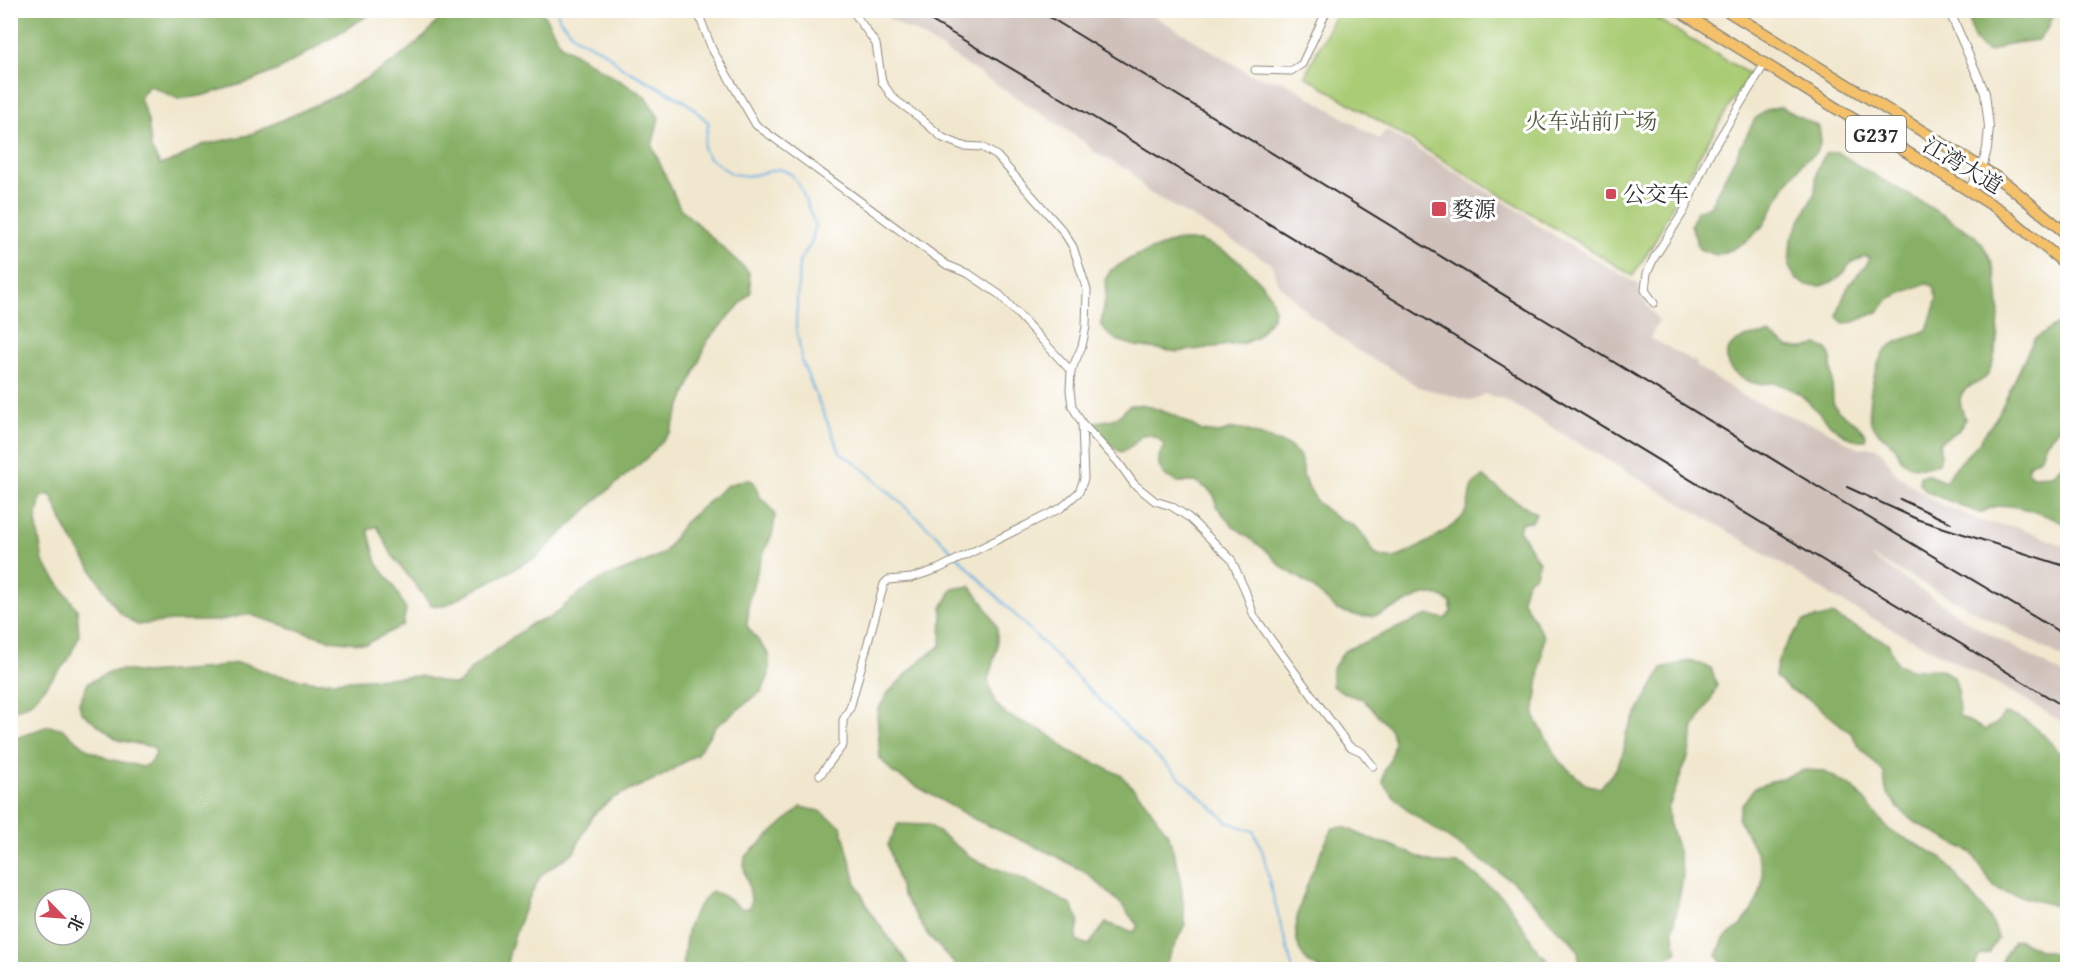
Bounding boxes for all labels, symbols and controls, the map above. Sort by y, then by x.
park label: 火车站前广场 [1525,105,1657,137]
road number: G237 [1846,116,1906,152]
street label: 江湾大道 [1917,129,2009,201]
place label: 公交车 [1623,178,1689,210]
marker: 公交车 [1604,187,1618,201]
place label: 婺源 [1452,193,1496,225]
marker: 婺源 [1430,200,1448,218]
north arrow [33,887,93,947]
text: 北 [62,911,91,936]

